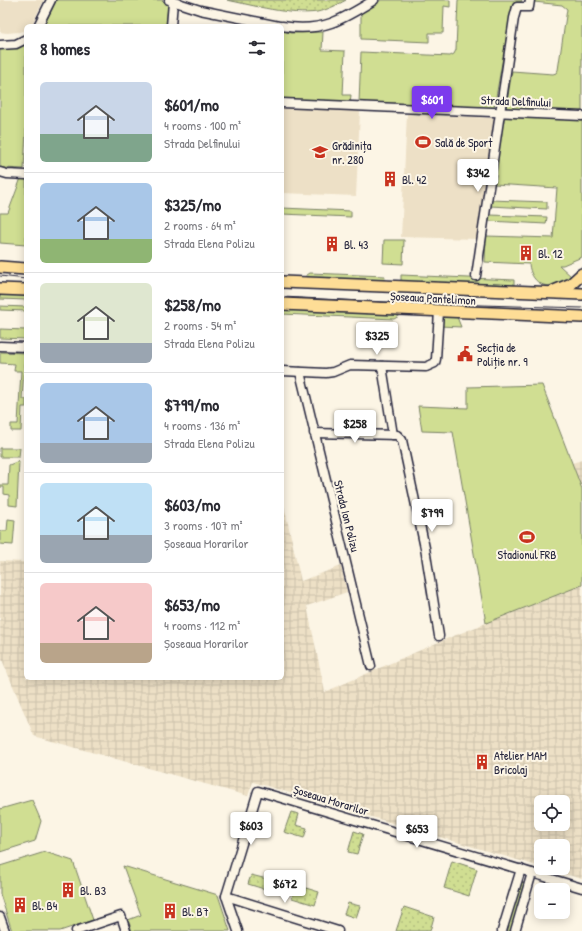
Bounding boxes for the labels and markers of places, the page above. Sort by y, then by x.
pin: $601 [408,86,456,120]
sports icon: Sală de Sport [414,133,432,151]
place label: Sală de Sport [435,134,493,151]
place label: Grădinița nr. 280 [332,137,372,168]
school or university icon: Grădinița nr. 280 [311,143,329,161]
pin: $342 [454,159,502,193]
building icon: Bl. 42 [381,170,399,188]
place label: Bl. 42 [402,171,427,188]
building icon: Bl. 43 [323,235,341,253]
place label: Bl. 43 [344,236,368,253]
building icon: Bl. 12 [517,244,535,262]
place label: Bl. 12 [538,245,563,262]
pin: $325 [353,322,401,356]
place label: Secția de Poliție nr. 9 [477,339,528,370]
public building icon: Secția de Poliție nr. 9 [456,345,474,363]
pin: $258 [331,410,379,444]
pin: $799 [408,499,456,533]
sports icon: Stadionul FRB [518,528,536,546]
place label: Stadionul FRB [498,546,556,563]
place label: Atelier MAM Bricolaj [494,747,547,778]
building icon: Atelier MAM Bricolaj [473,753,491,771]
pin: $603 [227,812,275,846]
pin: $653 [393,815,441,849]
pin: $672 [261,870,309,904]
building icon: Bl. B3 [59,881,77,899]
place label: Bl. B3 [80,882,106,899]
building icon: Bl. B4 [11,896,29,914]
place label: Bl. B4 [32,897,58,914]
building icon: Bl. B7 [161,902,179,920]
place label: Bl. B7 [182,903,209,920]

